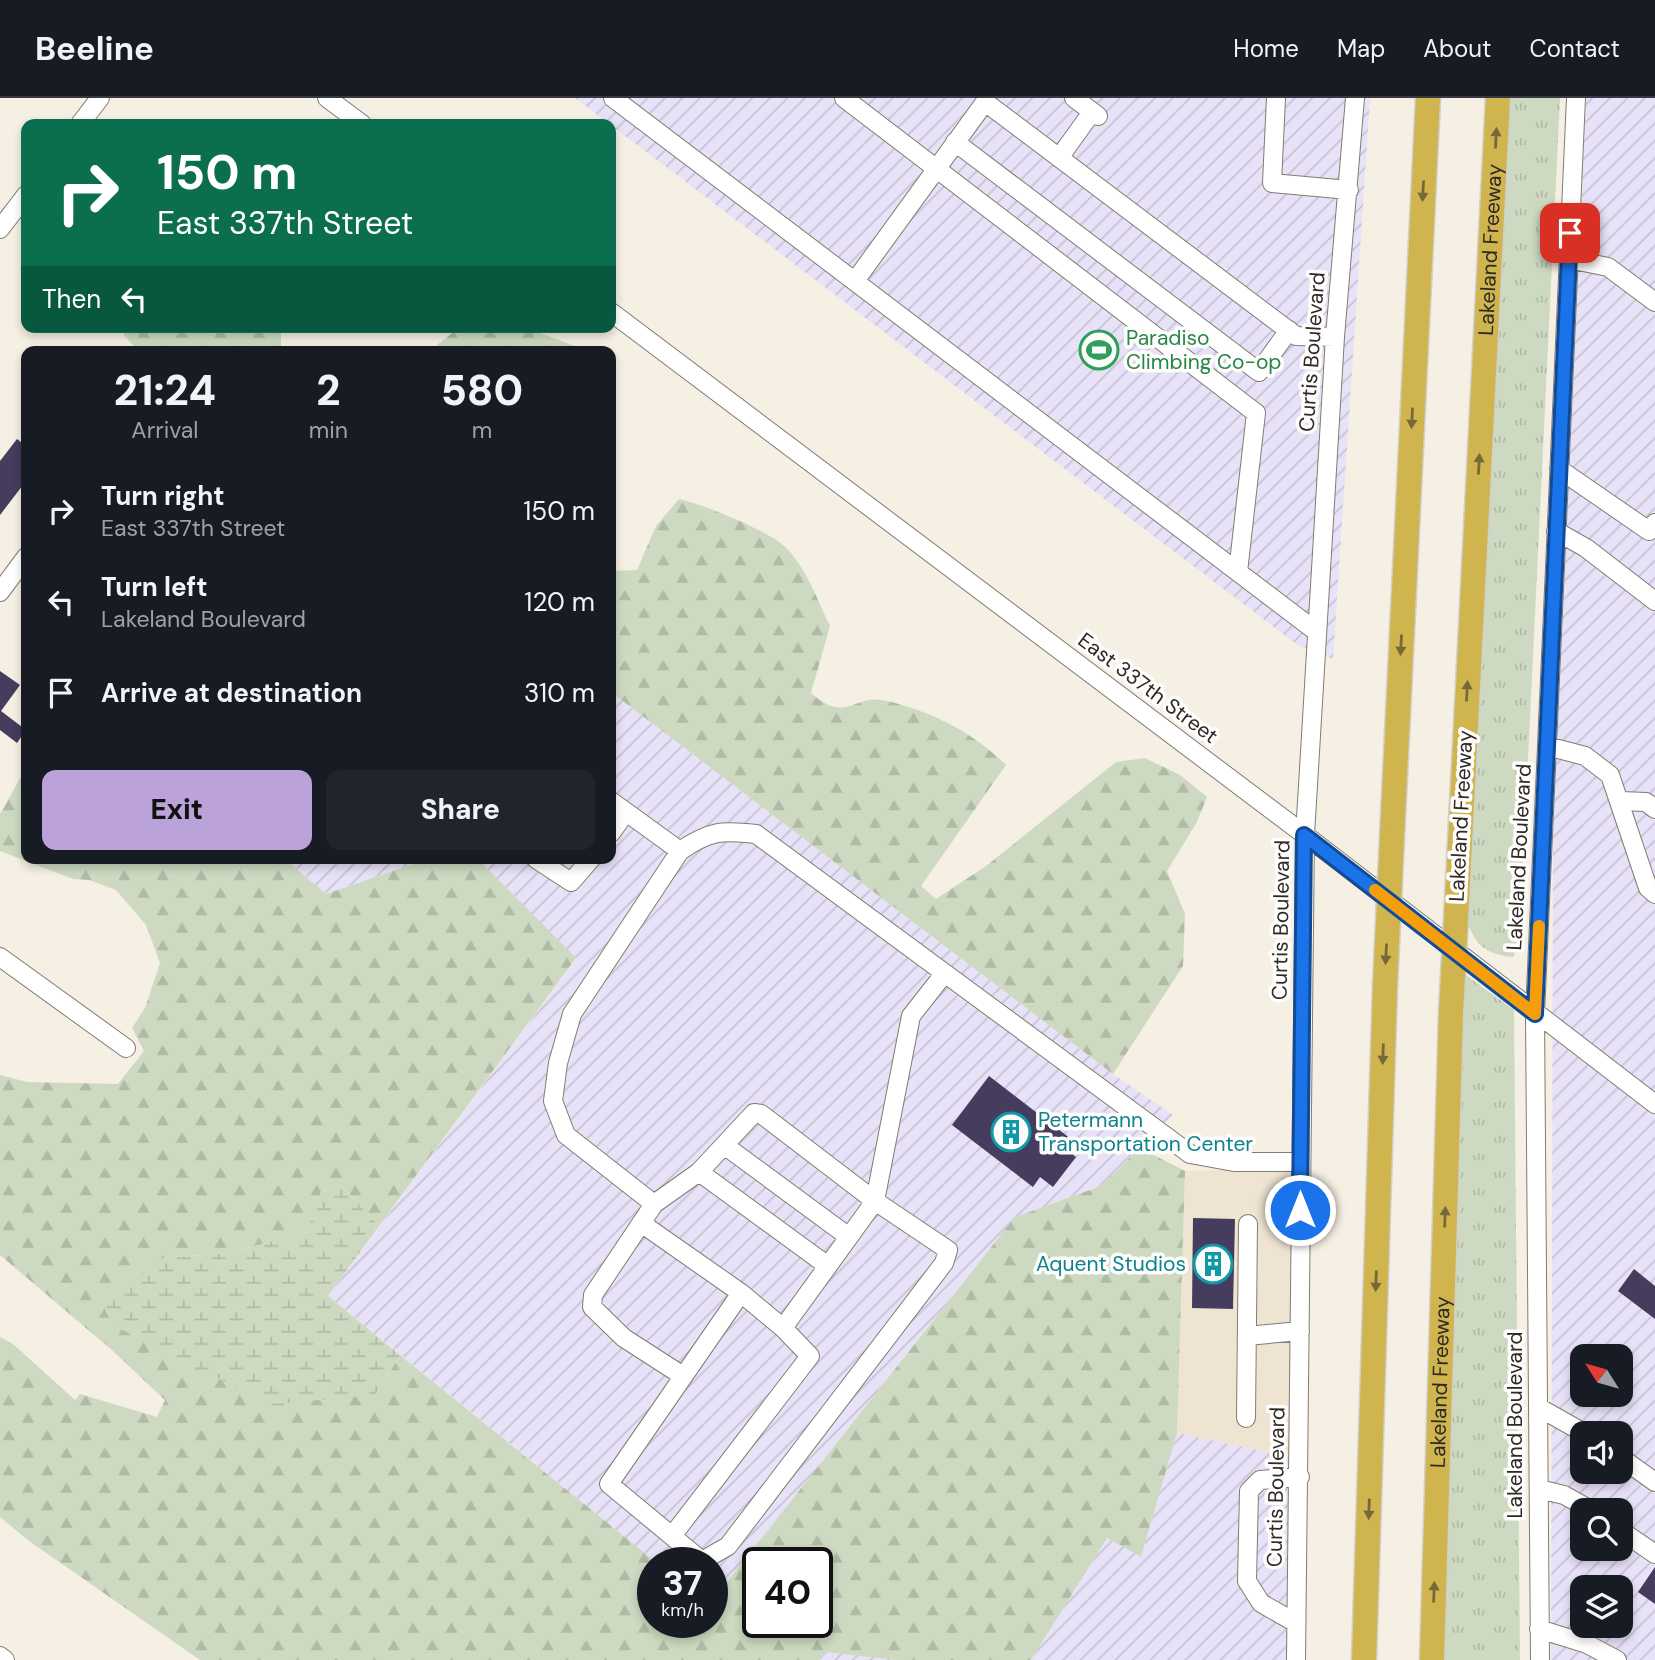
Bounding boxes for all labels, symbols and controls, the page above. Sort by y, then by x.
text: Beeline [35,27,154,70]
text: Home [1233,33,1299,64]
text: Map [1337,33,1385,64]
text: About [1423,33,1492,64]
text: Contact [1530,33,1620,64]
one-way arrow [1490,127,1501,149]
text: 150 m [157,140,297,204]
icon: right [42,147,133,238]
street label: Lakeland Freeway [1472,163,1509,336]
one-way arrow [1418,180,1429,202]
text: East 337th Street [157,202,413,244]
pin [1540,203,1600,263]
icon: arrive [1551,214,1589,252]
street label: Curtis Boulevard [1292,271,1332,433]
icon: left [115,280,153,318]
text: Then [42,282,101,316]
place label: Paradiso Climbing Co-op [1126,324,1282,376]
sports icon: Paradiso Climbing Co-op [1078,329,1120,371]
text: 21:24 [114,363,216,418]
text: 2 [316,363,340,418]
text: 580 [441,363,523,418]
one-way arrow [1407,407,1418,429]
text: Arrival [131,415,198,445]
text: min [309,415,348,445]
text: m [472,415,492,445]
one-way arrow [1474,452,1485,474]
text: Turn right [101,479,225,513]
icon: right [42,492,80,530]
text: 150 m [523,494,595,528]
text: East 337th Street [101,513,285,543]
text: Turn left [101,570,208,604]
icon: left [42,583,80,621]
text: 120 m [524,585,595,619]
text: Lakeland Boulevard [101,604,306,634]
street label: East 337th Street [1072,626,1224,750]
one-way arrow [1396,634,1407,656]
icon: arrive [42,674,80,712]
text: Arrive at destination [101,676,362,710]
text: 310 m [524,676,595,710]
one-way arrow [1462,679,1473,701]
street label: Lakeland Freeway [1443,729,1479,902]
street label: Lakeland Boulevard [1500,763,1538,951]
button: Exit [42,770,312,850]
button: Share [326,770,595,850]
street label: Curtis Boulevard [1266,840,1296,1000]
one-way arrow [1381,943,1392,965]
one-way arrow [1377,1043,1388,1065]
place label: Petermann Transportation Center [1038,1106,1253,1158]
building icon: Petermann Transportation Center [990,1111,1032,1153]
position arrow [1263,1173,1337,1247]
one-way arrow [1439,1206,1450,1228]
building icon: Aquent Studios [1192,1243,1234,1285]
place label: Aquent Studios [1036,1250,1186,1278]
one-way arrow [1370,1271,1381,1293]
street label: Lakeland Freeway [1424,1296,1457,1468]
street label: Lakeland Boulevard [1501,1331,1529,1519]
north arrow [1570,1344,1633,1407]
map controls [1570,1344,1633,1638]
street label: Curtis Boulevard [1261,1407,1291,1567]
button: sound [1570,1421,1633,1484]
one-way arrow [1363,1498,1375,1520]
button: search [1570,1498,1633,1561]
speed limit sign: 40 [742,1547,833,1638]
text: 37 [663,1560,702,1606]
button: layers [1570,1575,1633,1638]
one-way arrow [1428,1581,1439,1603]
text: km/h [661,1598,704,1622]

